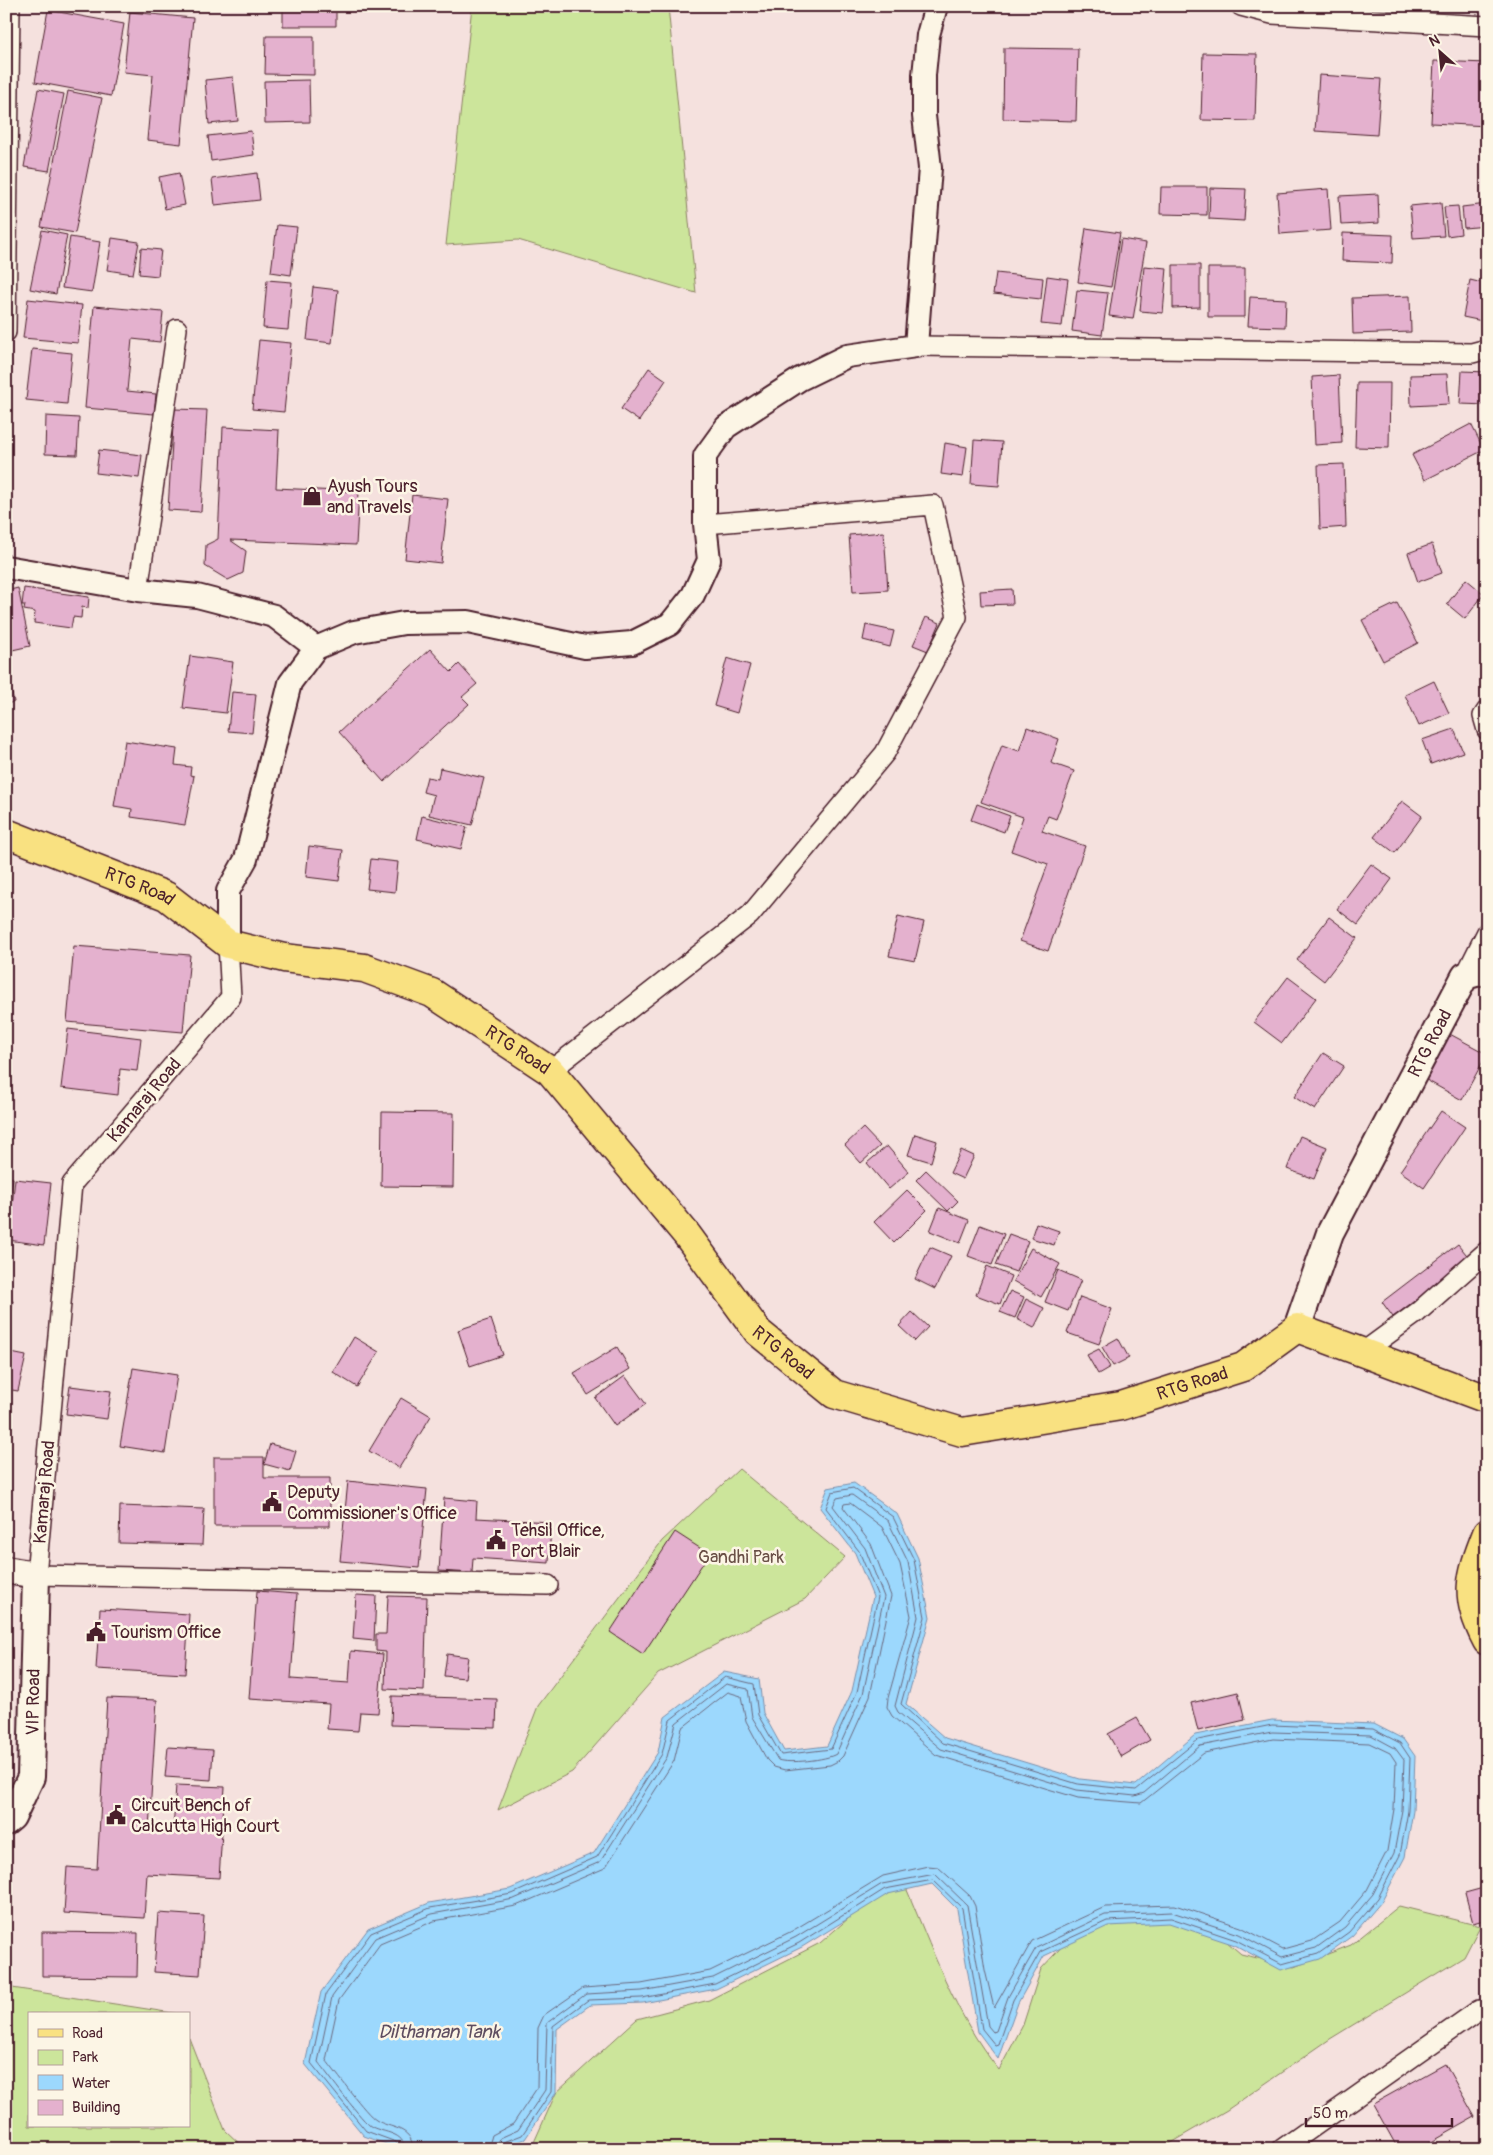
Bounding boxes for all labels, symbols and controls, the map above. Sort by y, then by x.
north arrow [1416,28,1466,78]
text: N [1426,31,1442,51]
place label: Ayush Tours and Travels [327,475,417,519]
shop icon: Ayush Tours and Travels [301,485,323,507]
street label: RTG Road [101,862,180,911]
street label: RTG Road [1403,1005,1457,1081]
street label: RTG Road [480,1020,555,1080]
street label: Kamaraj Road [102,1053,187,1147]
street label: RTG Road [747,1321,819,1385]
street label: RTG Road [1154,1362,1231,1406]
street label: Kamaraj Road [29,1439,60,1545]
place label: Deputy Commissioner's Office [287,1481,457,1525]
public building icon: Deputy Commissioner's Office [261,1491,283,1513]
place label: Tehsil Office, Port Blair [511,1519,605,1563]
public building icon: Tehsil Office, Port Blair [485,1529,507,1551]
park label: Gandhi Park [698,1546,784,1569]
public building icon: Tourism Office [85,1621,107,1643]
place label: Tourism Office [111,1621,221,1644]
street label: VIP Road [21,1668,46,1736]
place label: Circuit Bench of Calcutta High Court [131,1794,280,1838]
public building icon: Circuit Bench of Calcutta High Court [105,1804,127,1826]
legend [28,2012,190,2128]
water label: Dilthaman Tank [378,2020,502,2044]
text: Road [72,2024,103,2043]
text: Park [72,2048,99,2067]
text: Water [72,2074,111,2093]
scale bar [1306,2095,1452,2127]
text: Building [72,2098,120,2117]
text: 50 m [1313,2104,1348,2123]

